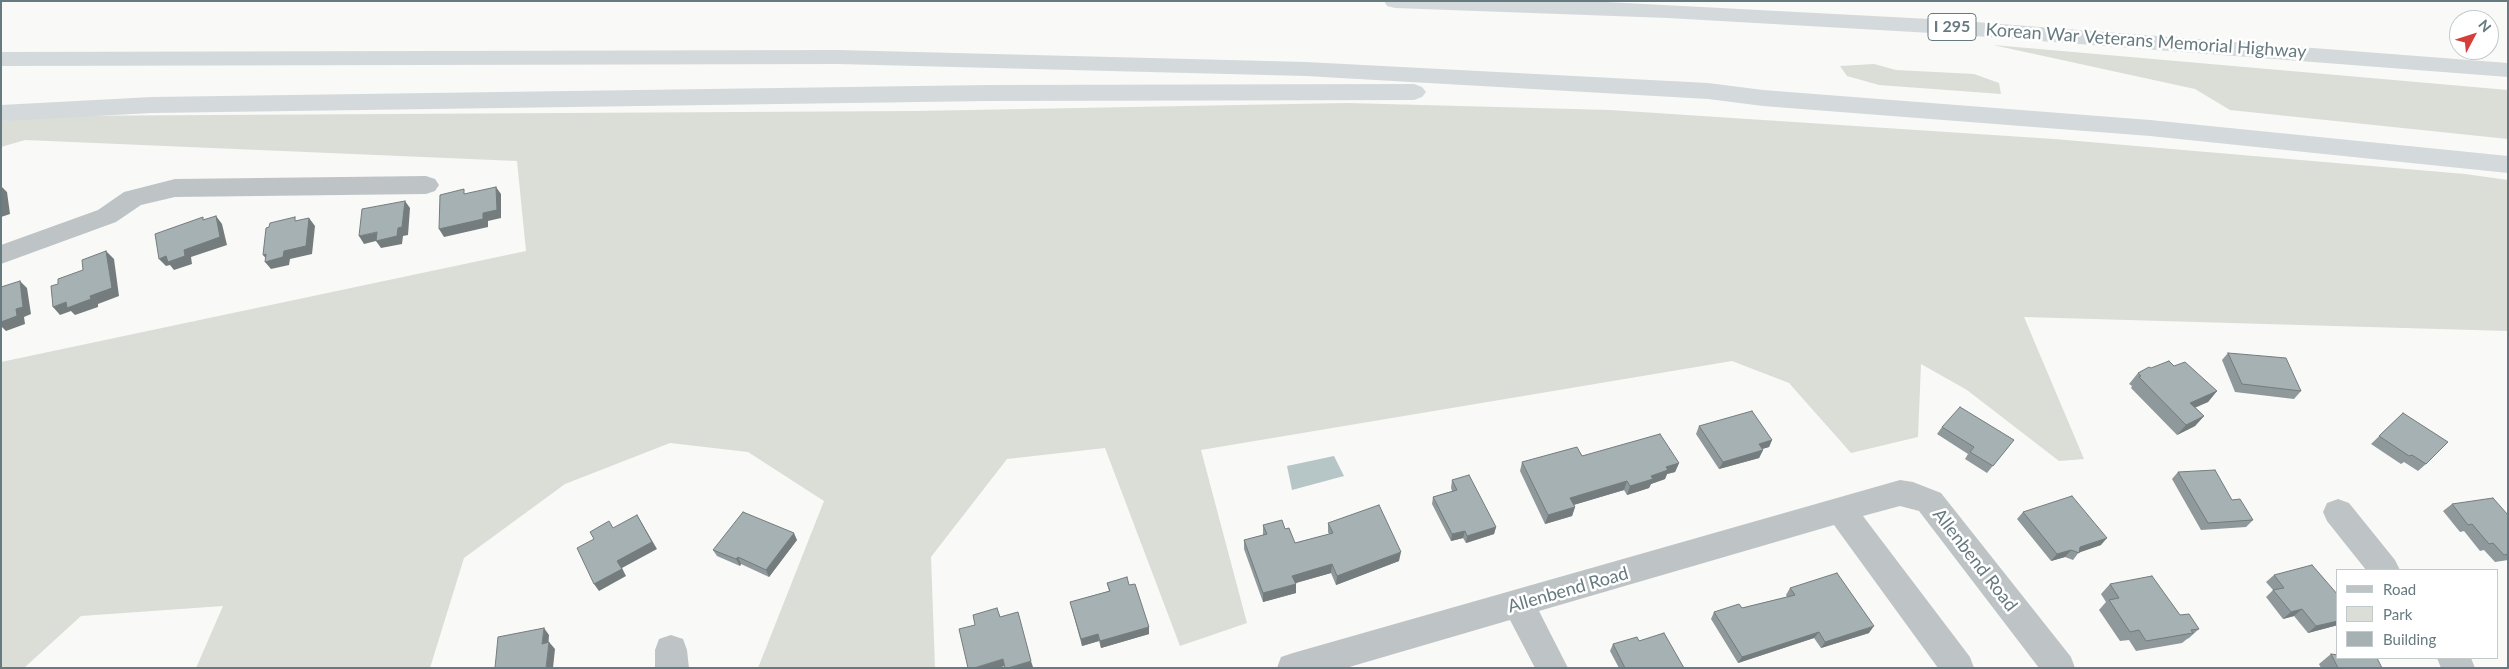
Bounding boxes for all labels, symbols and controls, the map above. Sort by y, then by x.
north arrow [2449,10,2499,60]
road number: I 295 [1928,14,1976,41]
text: N [2475,16,2495,35]
street label: Korean War Veterans Memorial Highway [1985,19,2307,63]
street label: Allenbend Road [1928,504,2022,616]
street label: Allenbend Road [1505,562,1631,618]
legend [2336,569,2499,659]
text: Road [2383,580,2416,598]
text: Park [2383,605,2412,623]
text: Building [2383,630,2436,648]

